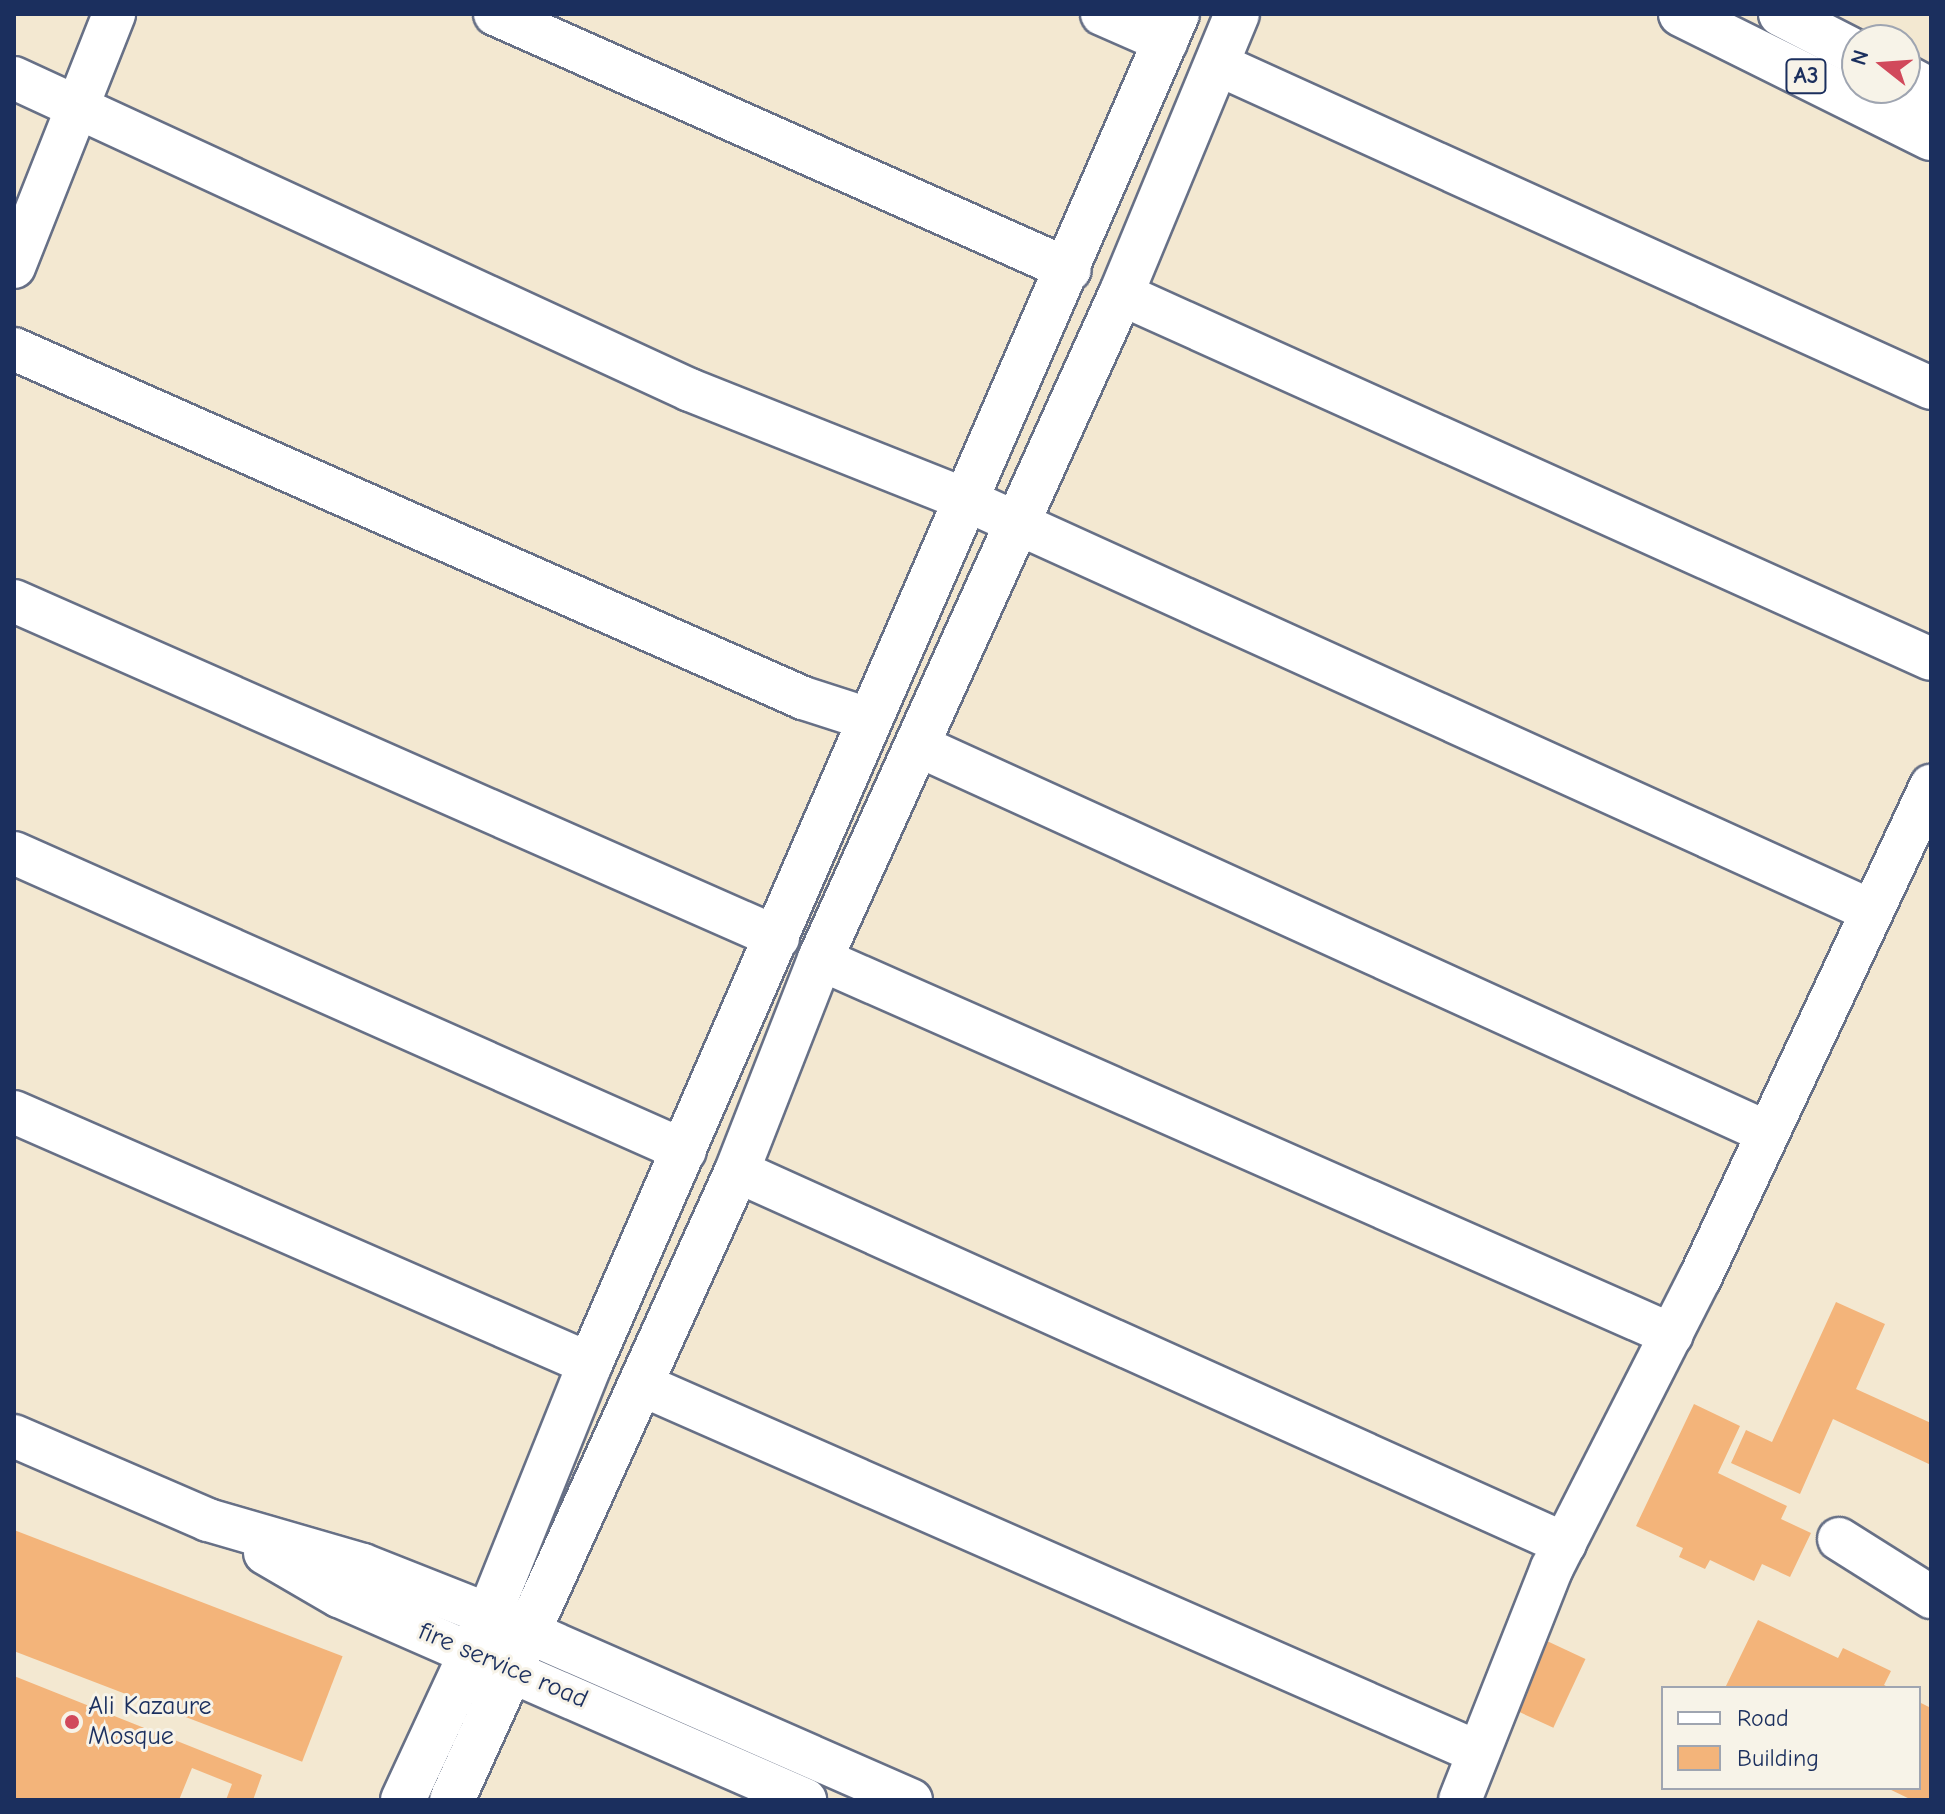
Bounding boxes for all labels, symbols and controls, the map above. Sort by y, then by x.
north arrow [1841,24,1921,104]
text: N [1845,47,1874,68]
road number: A3 [1784,56,1828,96]
street label: fire service road [414,1616,592,1716]
legend [1661,1686,1921,1790]
place label: Ali Kazaure Mosque [88,1691,212,1752]
text: Road [1737,1704,1789,1732]
marker: Ali Kazaure Mosque [63,1713,81,1731]
text: Building [1737,1744,1819,1772]

